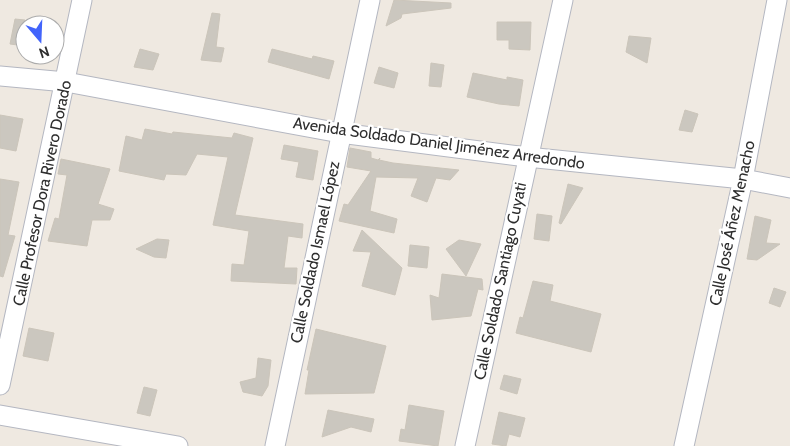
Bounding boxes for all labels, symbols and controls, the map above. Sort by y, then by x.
north arrow [15,15,65,65]
text: N [37,42,52,62]
street label: Calle Profesor Dora Rivero Dorado [9,78,75,308]
street label: Avenida Soldado Daniel Jiménez Arredondo [292,113,586,173]
street label: Calle José Áñez Menacho [705,138,759,307]
street label: Calle Soldado Ismael López [286,159,344,345]
street label: Calle Soldado Santiago Cuyati [470,181,530,381]

